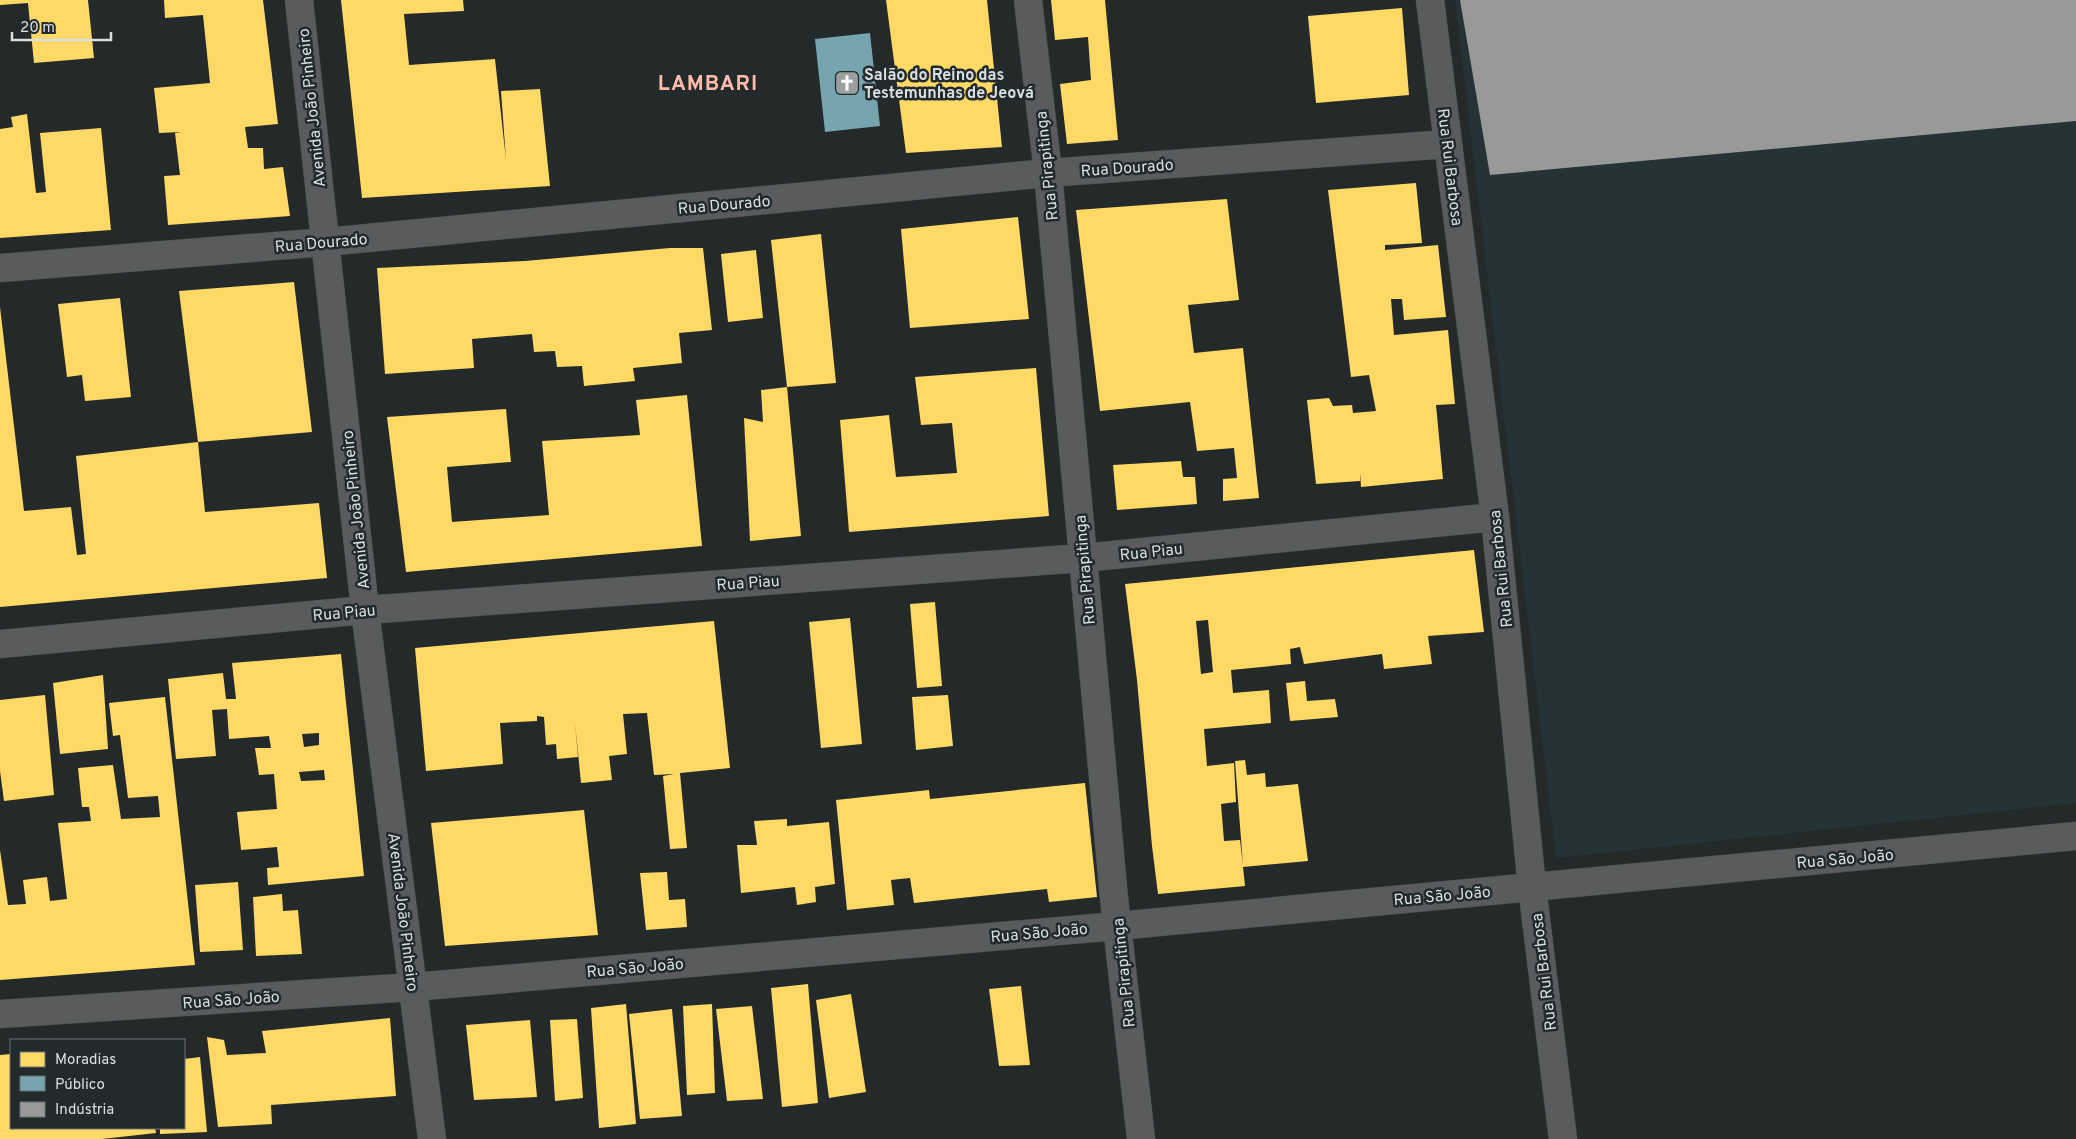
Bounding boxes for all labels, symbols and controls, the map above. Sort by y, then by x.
scale bar [12,10,111,42]
text: 20 m [20,19,55,38]
street label: Avenida João Pinheiro [295,27,331,188]
place label: Salão do Reino das Testemunhas de Jeová [864,66,1034,104]
church icon: Salão do Reino das Testemunhas de Jeová [834,70,860,96]
district label: LAMBARI [658,71,758,98]
street label: Rua Rui Barbosa [1432,107,1466,227]
street label: Rua Pirapitinga [1032,110,1064,222]
street label: Rua Dourado [1080,156,1174,182]
street label: Rua Dourado [677,192,771,220]
street label: Rua Dourado [274,230,368,258]
street label: Avenida João Pinheiro [339,429,375,590]
street label: Rua Rui Barbosa [1486,509,1518,629]
street label: Rua Pirapitinga [1071,514,1101,626]
street label: Rua Piau [1119,540,1184,566]
street label: Rua Piau [716,572,780,596]
street label: Rua Piau [312,601,377,627]
street label: Avenida João Pinheiro [382,832,422,993]
street label: Rua São João [1796,846,1895,874]
street label: Rua São João [1393,883,1492,911]
street label: Rua Rui Barbosa [1528,912,1562,1032]
street label: Rua Pirapitinga [1109,917,1141,1029]
street label: Rua São João [990,920,1089,948]
street label: Rua São João [586,955,685,983]
street label: Rua São João [182,988,280,1014]
legend [10,1039,185,1129]
text: Moradias [55,1051,116,1070]
text: Público [55,1076,105,1095]
text: Indústria [55,1101,114,1120]

